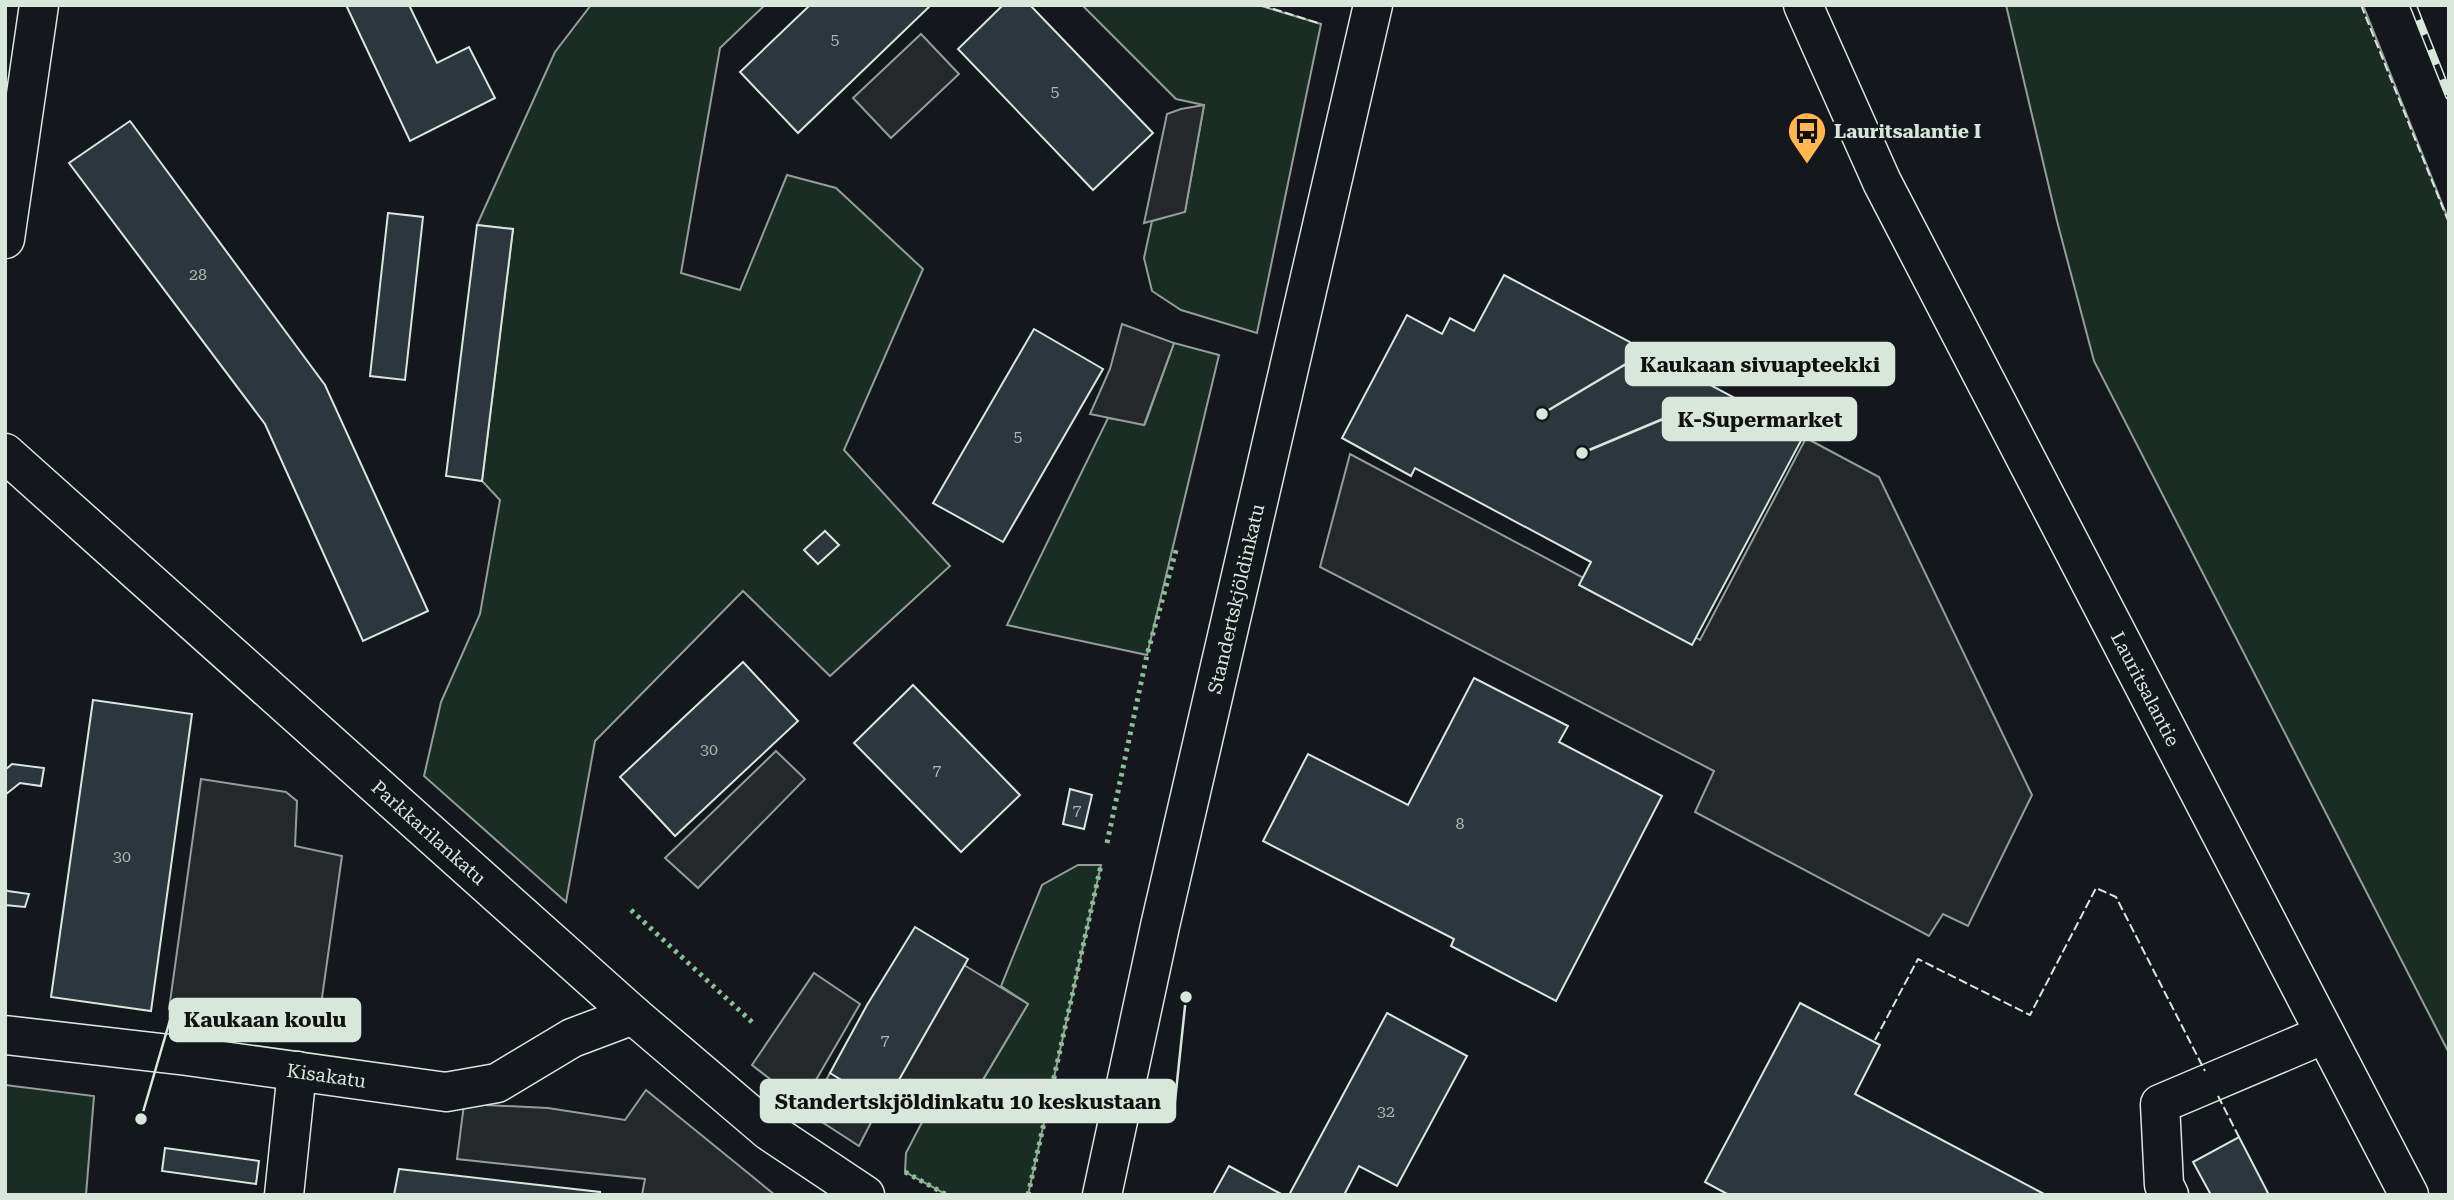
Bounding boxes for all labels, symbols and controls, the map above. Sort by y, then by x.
house number: 5 [831,30,840,49]
house number: 5 [1051,82,1060,101]
bus stop icon: Lauritsalantie I [1786,110,1828,165]
place label: Lauritsalantie I [1834,120,1981,143]
house number: 28 [189,265,207,284]
callout: Kaukaan sivuapteekki [1626,343,1894,385]
text: Kaukaan sivuapteekki [1640,353,1880,377]
callout: K-Supermarket [1663,398,1856,440]
text: K-Supermarket [1678,408,1843,432]
house number: 5 [1014,427,1023,446]
street label: Standertskjöldinkatu [1203,502,1269,696]
street label: Lauritsalantie [2106,628,2185,750]
house number: 30 [700,740,718,759]
house number: 7 [933,760,942,779]
street label: Parkkarilankatu [367,776,491,890]
house number: 7 [1073,800,1082,819]
house number: 8 [1456,814,1465,833]
house number: 30 [113,847,131,866]
callout: Kaukaan koulu [170,999,360,1041]
text: Kaukaan koulu [184,1008,346,1032]
house number: 7 [881,1030,890,1049]
street label: Kisakatu [285,1059,368,1093]
callout: Standertskjöldinkatu 10 keskustaan [761,1080,1175,1122]
text: Standertskjöldinkatu 10 keskustaan [775,1090,1161,1114]
house number: 32 [1377,1102,1395,1121]

